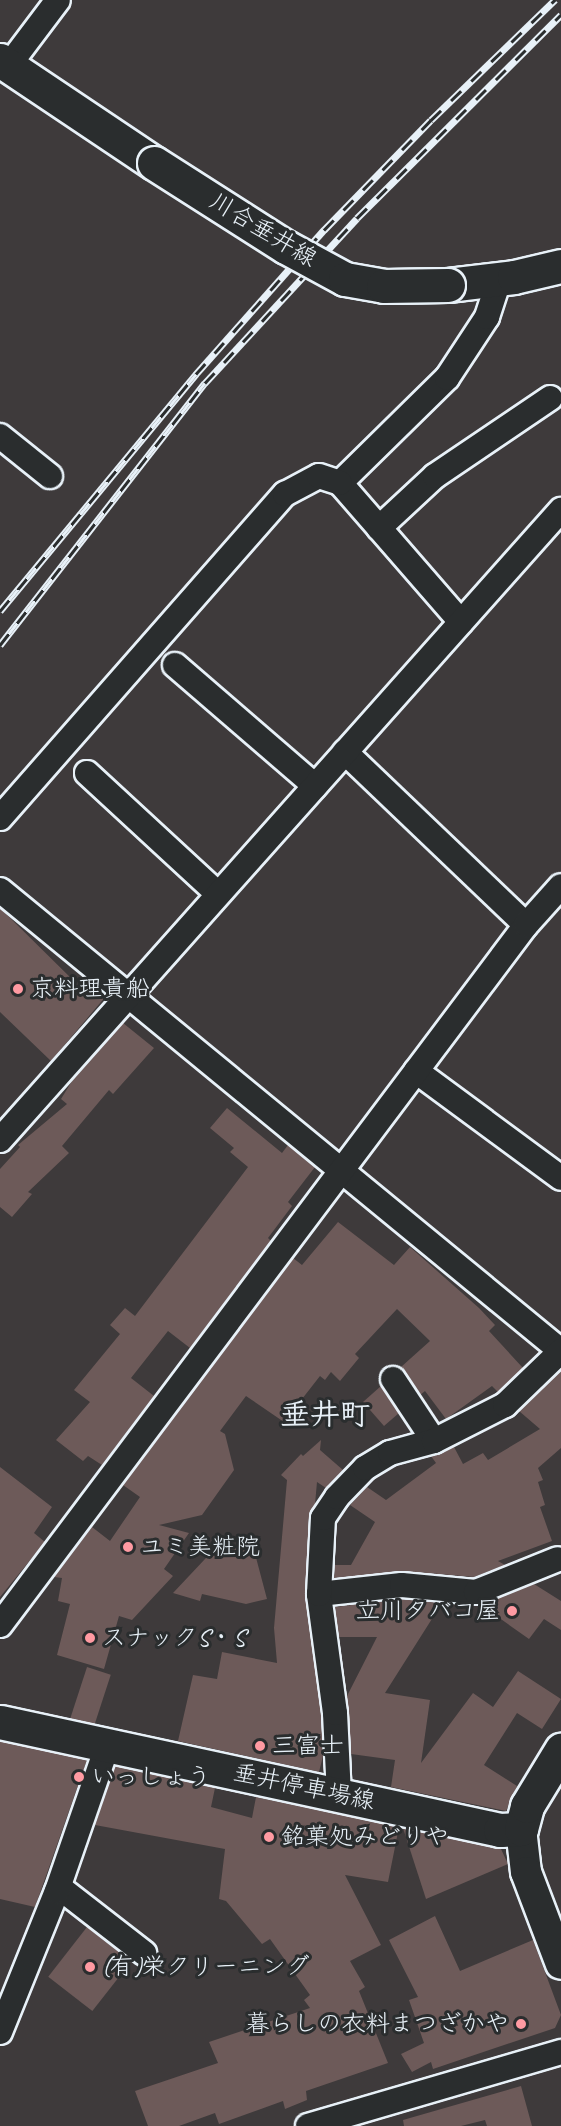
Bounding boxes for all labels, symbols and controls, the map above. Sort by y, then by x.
street label: 川合垂井線 [204,187,322,273]
place label: 京料理貴船 [30,975,150,1003]
marker: 京料理貴船 [11,982,25,996]
district label: 垂井町 [280,1396,370,1432]
place label: ユミ美粧院 [140,1533,260,1561]
marker: ユミ美粧院 [121,1540,135,1554]
place label: 立川タバコ屋 [356,1597,500,1625]
marker: 立川タバコ屋 [505,1604,519,1618]
place label: スナックS・S [102,1624,245,1652]
marker: スナックS・S [83,1631,97,1645]
place label: 三富士 [272,1732,344,1760]
marker: 三富士 [253,1739,267,1753]
street label: 垂井停車場線 [231,1758,377,1816]
place label: いっしょう [91,1763,211,1791]
marker: いっしょう [72,1770,86,1784]
place label: 銘菓処みどりや [281,1823,449,1851]
marker: 銘菓処みどりや [262,1830,276,1844]
place label: (有)栄クリーニング [102,1953,310,1981]
marker: (有)栄クリーニング [83,1960,97,1974]
place label: 暮らしの衣料まつざかや [245,2010,509,2038]
marker: 暮らしの衣料まつざかや [514,2017,528,2031]

